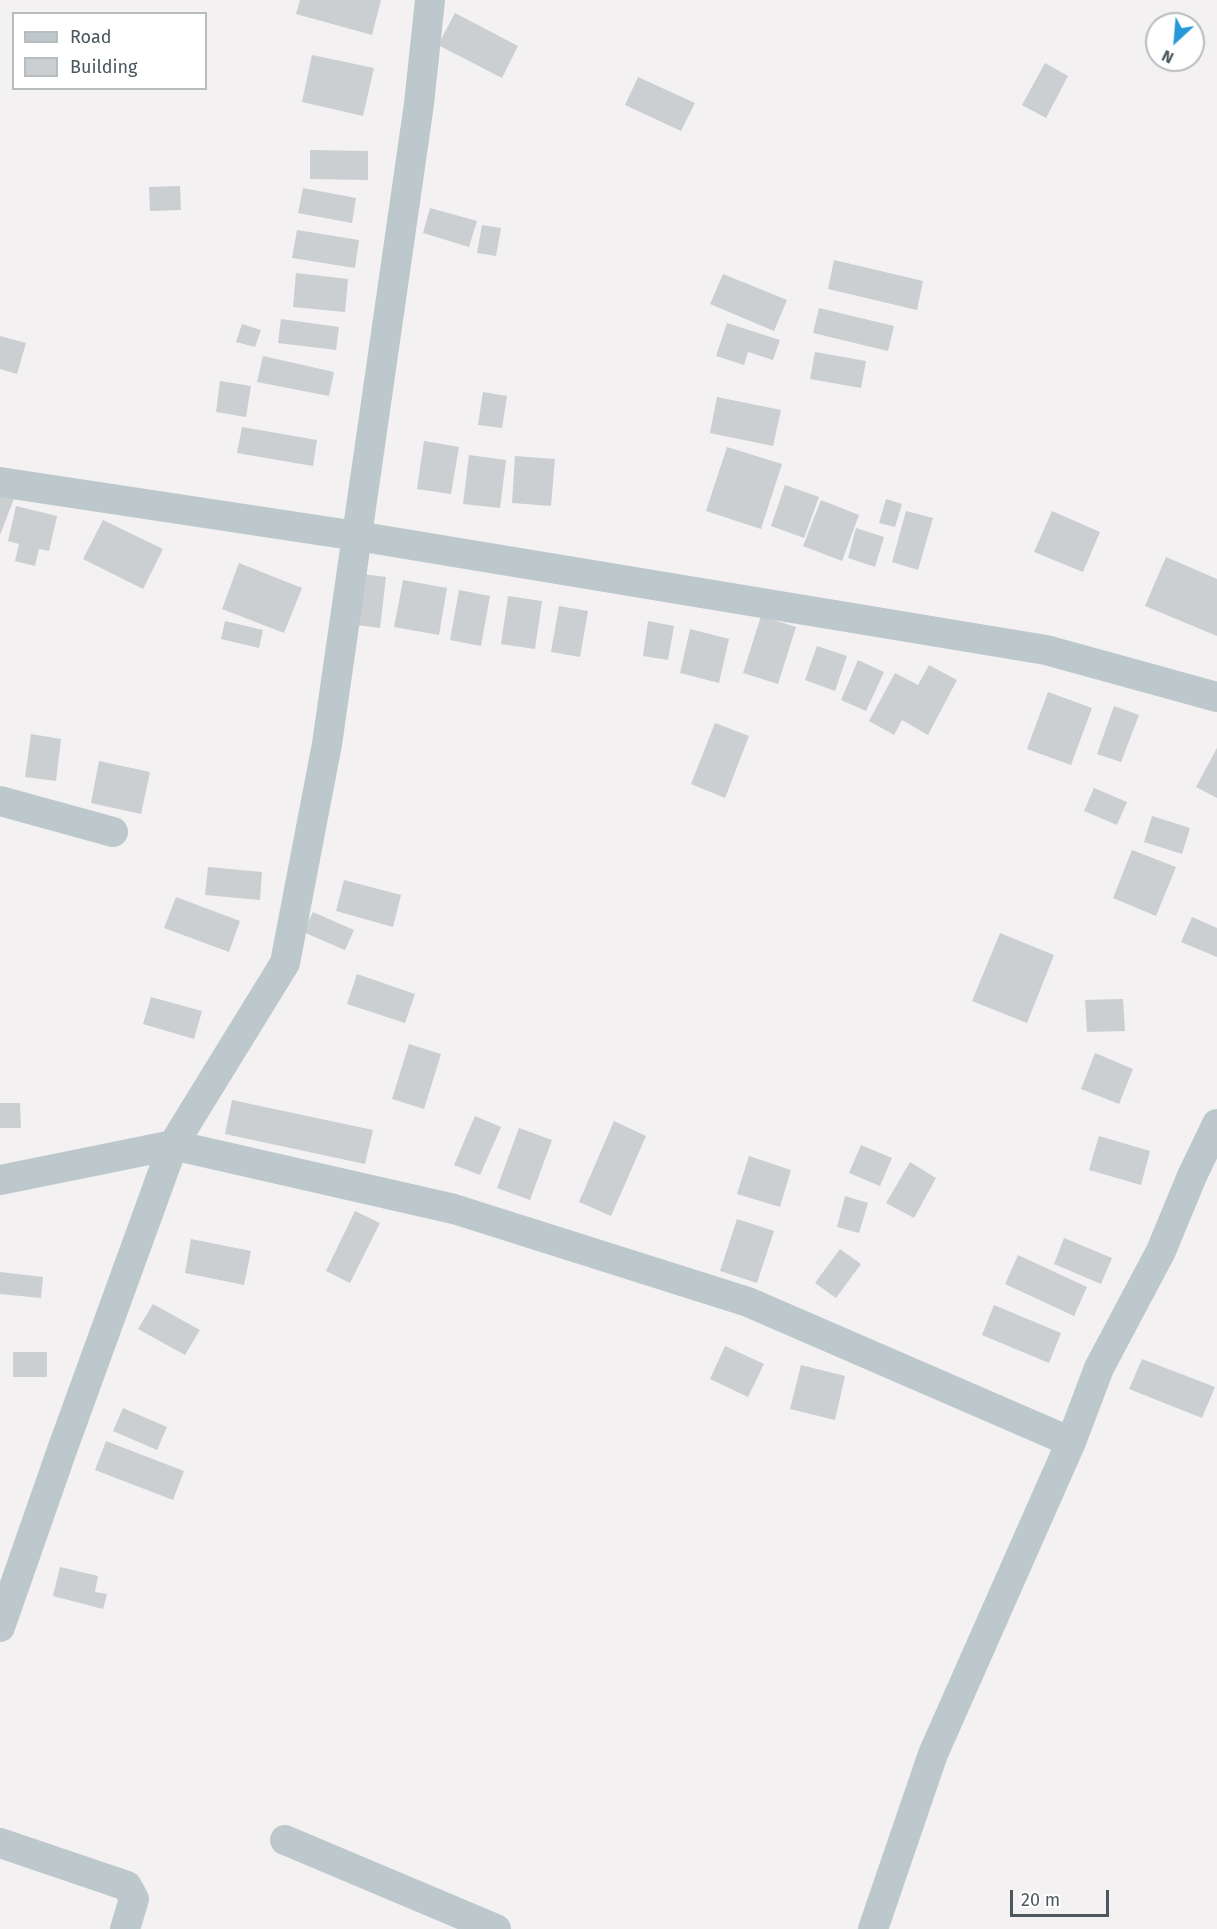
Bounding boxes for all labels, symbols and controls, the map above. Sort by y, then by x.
legend [12,12,207,90]
north arrow [1145,12,1205,72]
text: Road [70,26,112,48]
text: N [1159,46,1177,68]
text: Building [70,56,137,78]
scale bar [1013,1878,1112,1916]
text: 20 m [1021,1889,1060,1911]

